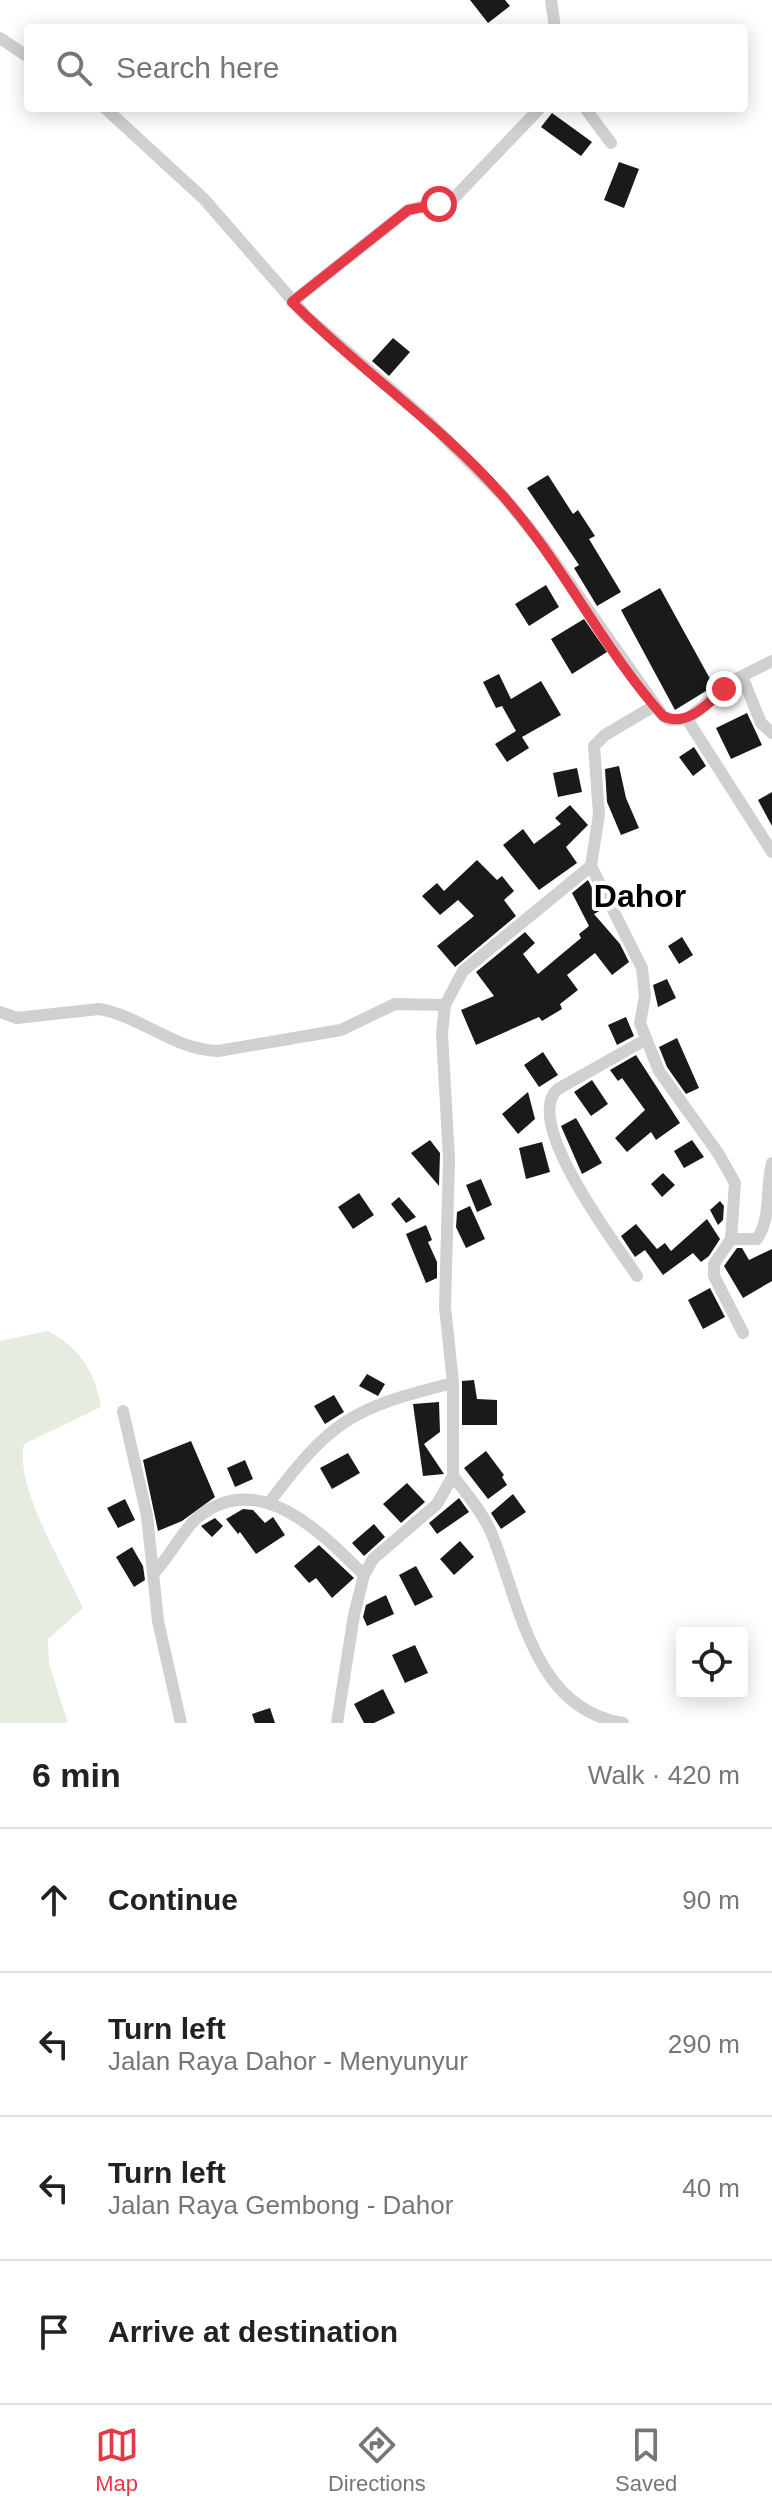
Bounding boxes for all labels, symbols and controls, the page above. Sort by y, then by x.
search box [24,24,748,112]
icon: search [52,46,96,90]
text: Search here [116,51,279,84]
route start [421,186,457,222]
route end [706,671,742,707]
district label: Dahor [594,878,686,914]
map controls [676,1627,748,1699]
button: locate [676,1627,748,1699]
text: 6 min [32,1756,121,1794]
text: Walk · 420 m [588,1760,740,1790]
icon: ahead [32,1878,76,1922]
text: Continue [108,1883,238,1916]
text: 90 m [682,1885,740,1915]
text: Turn left [108,2012,226,2045]
icon: left [32,2022,76,2066]
text: 290 m [668,2029,740,2059]
text: Jalan Raya Dahor - Menyunyur [108,2046,468,2076]
text: Turn left [108,2156,226,2189]
icon: left [32,2166,76,2210]
text: 40 m [682,2173,740,2203]
text: Jalan Raya Gembong - Dahor [108,2190,453,2220]
icon: arrive [32,2310,76,2354]
text: Arrive at destination [108,2315,398,2348]
tab: Map [95,2423,139,2497]
tab: Directions [328,2423,426,2497]
tab: Saved [615,2423,677,2497]

